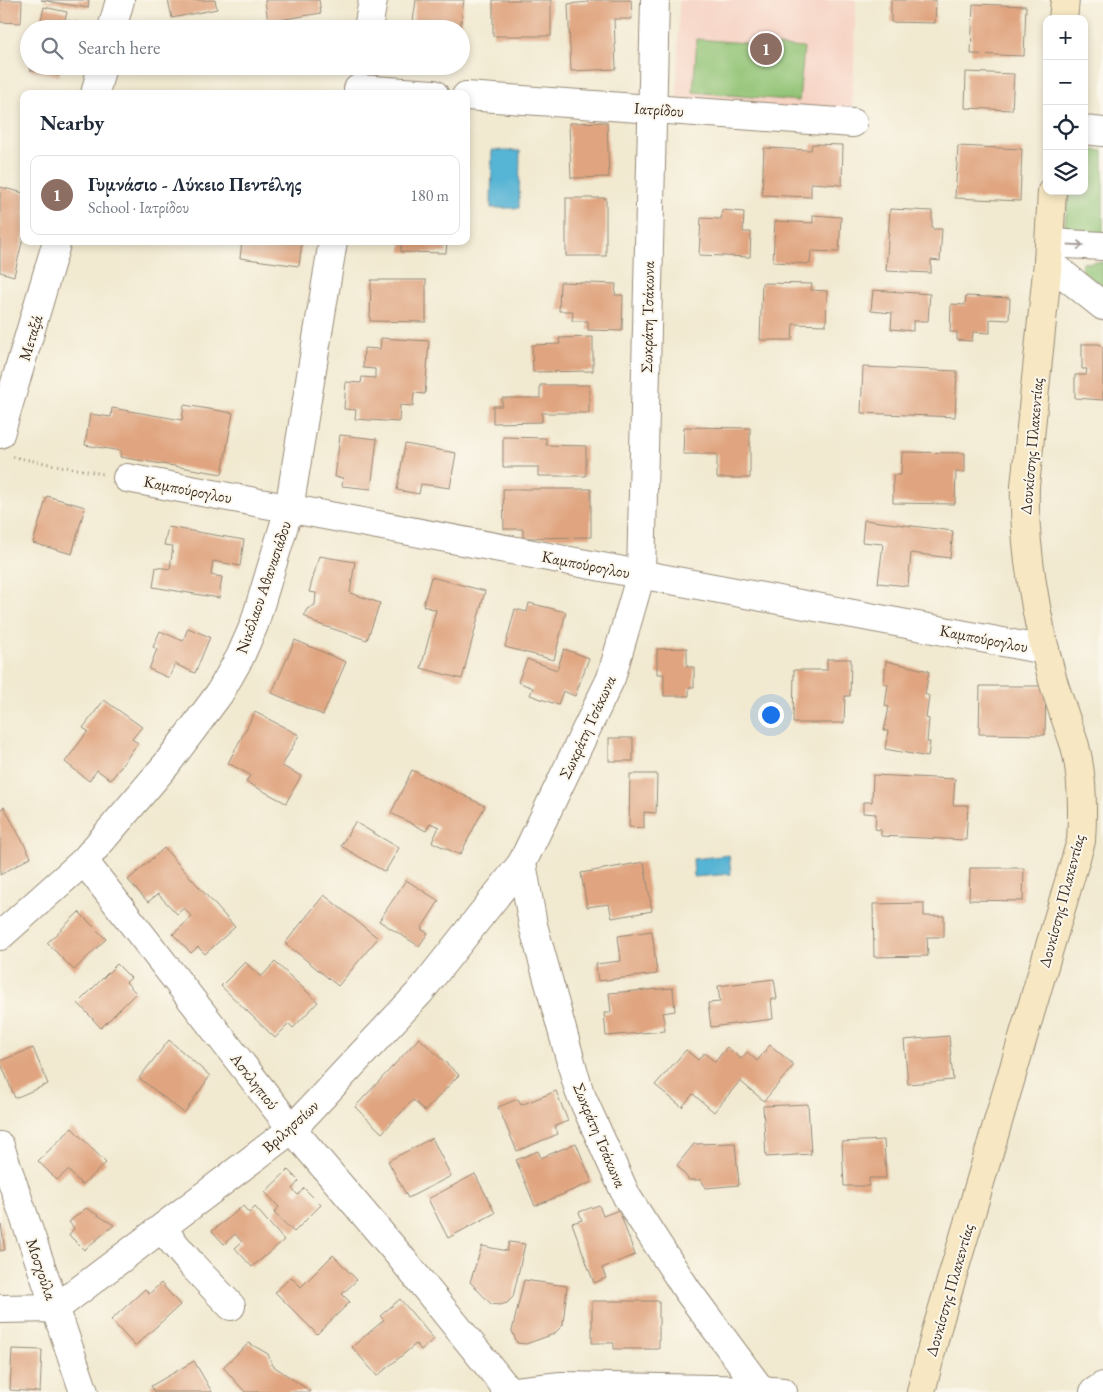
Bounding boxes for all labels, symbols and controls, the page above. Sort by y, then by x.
map controls [1043,15,1088,195]
button: + [1043,15,1088,60]
search box [20,20,470,75]
pin: 1 [750,30,782,68]
icon: search [38,34,66,62]
text: Search here [78,35,160,60]
button: − [1043,60,1088,105]
street label: Ιατρίδου [633,97,685,122]
button: locate [1043,105,1088,150]
text: Nearby [40,109,104,136]
button: layers [1043,150,1088,195]
text: Γυμνάσιο - Λύκειο Πεντέλης [88,172,302,197]
text: 1 [53,185,61,206]
text: 180 m [410,185,449,206]
text: School · Ιατρίδου [88,197,189,218]
one-way arrow [1068,240,1084,249]
street label: Σωκράτη Τσάκωνα [636,260,659,373]
street label: Μεταξά [14,312,48,364]
street label: Δουκίσσης Πλακεντίας [1015,376,1048,515]
street label: Καμπούρογλου [142,471,234,508]
street label: Νικόλαου Αθανασιάδου [231,518,296,656]
street label: Καμπούρογλου [540,546,632,583]
street label: Καμπούρογλου [938,620,1030,657]
street label: Σωκράτη Τσάκωνα [554,671,621,782]
your location [758,702,784,728]
street label: Δουκίσσης Πλακεντίας [1034,832,1090,970]
street label: Ασκληπιού [225,1048,283,1114]
street label: Σωκράτη Τσάκωνα [568,1080,631,1191]
street label: Βριλησσίων [257,1095,323,1157]
street label: Δουκίσσης Πλακεντίας [920,1221,979,1359]
street label: Μοσχούλα [21,1236,62,1303]

